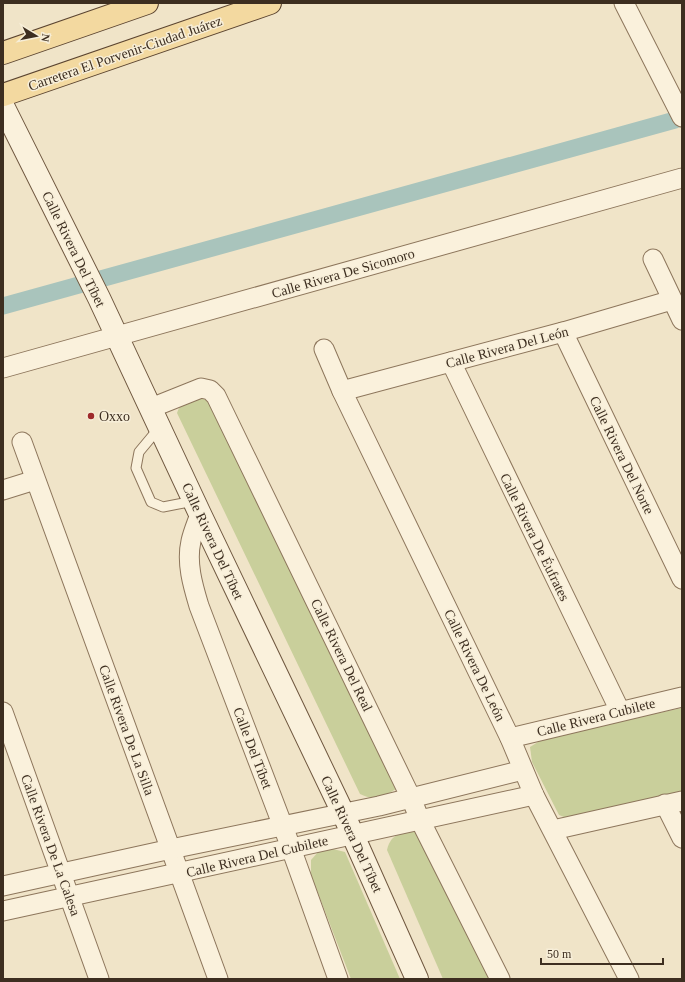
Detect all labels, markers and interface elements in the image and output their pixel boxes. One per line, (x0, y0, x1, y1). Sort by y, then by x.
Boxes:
street label: Carretera El Porvenir-Ciudad Juárez (26, 13, 224, 94)
north arrow (16, 16, 56, 56)
text: N (39, 33, 52, 43)
street label: Calle Rivera Del Tíbet (39, 189, 108, 310)
street label: Calle Rivera De Sicomoro (270, 246, 416, 301)
street label: Calle Rivera Del León (444, 324, 570, 371)
street label: Calle Rivera Del Norte (586, 394, 657, 517)
place label: Oxxo (99, 409, 130, 424)
marker: Oxxo (86, 411, 96, 421)
street label: Calle Rivera De Éufrates (497, 470, 573, 604)
street label: Calle Rivera Del Tíbet (179, 481, 246, 602)
street label: Calle Rivera Del Real (308, 597, 375, 714)
street label: Calle Rivera De León (441, 607, 508, 724)
street label: Calle Rivera De La Silla (96, 663, 157, 798)
street label: Calle Rivera Cubilete (535, 696, 657, 739)
street label: Calle Del Tíbet (230, 705, 275, 791)
street label: Calle Rivera De La Calesa (18, 772, 83, 919)
street label: Calle Rivera Del Tíbet (318, 774, 385, 895)
street label: Calle Rivera Del Cubilete (185, 833, 329, 880)
scale bar (541, 940, 663, 966)
text: 50 m (547, 947, 572, 961)

